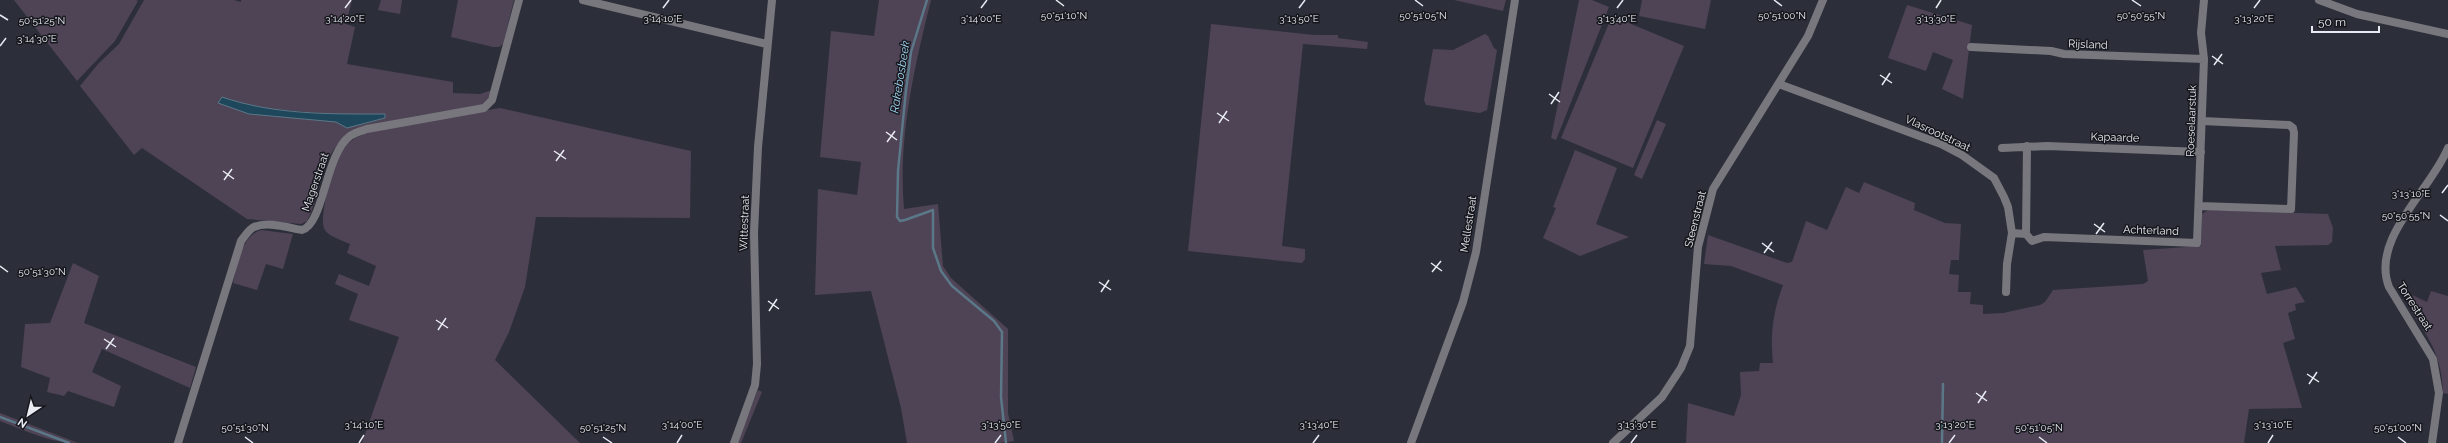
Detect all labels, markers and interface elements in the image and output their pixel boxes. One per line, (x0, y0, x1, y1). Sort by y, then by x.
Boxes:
scale bar (2312, 8, 2379, 34)
text: 50°51'10"N (1041, 10, 1087, 21)
text: 50°51'05"N (1399, 10, 1447, 21)
text: 50°51'00"N (1758, 10, 1806, 21)
text: 50°50'55"N (2117, 10, 2165, 21)
text: 3°14'20"E (325, 13, 365, 24)
text: 3°14'10"E (644, 13, 682, 24)
text: 3°14'00"E (961, 13, 1001, 24)
text: 3°13'50"E (1279, 13, 1319, 24)
text: 3°13'40"E (1597, 13, 1637, 24)
text: 3°13'30"E (1916, 13, 1956, 24)
text: 3°13'20"E (2234, 13, 2274, 24)
text: 50°51'25"N (19, 15, 65, 26)
text: 50 m (2318, 15, 2346, 29)
text: 3°14'30"E (17, 33, 57, 44)
street label: Rijsland (2068, 37, 2108, 52)
water label: Rakebosbeek (887, 39, 913, 114)
street label: Roeselaarstuk (2184, 85, 2199, 157)
street label: Vlasrootstraat (1903, 113, 1973, 154)
street label: Kapaarde (2090, 130, 2140, 145)
street label: Magerstraat (299, 151, 332, 213)
text: 3°13'10"E (2392, 188, 2430, 199)
street label: Steenstraat (1682, 189, 1709, 249)
street label: Wittestraat (737, 194, 752, 251)
street label: Mellestraat (1458, 195, 1479, 253)
text: 50°50'55"N (2382, 210, 2430, 221)
street label: Achterland (2123, 223, 2179, 238)
text: 50°51'30"N (18, 266, 66, 277)
street label: Torrestraat (2394, 280, 2435, 333)
north arrow (8, 395, 48, 435)
text: N (15, 415, 30, 431)
text: 3°14'10"E (345, 419, 383, 430)
text: 3°14'00"E (662, 419, 702, 430)
text: 3°13'50"E (981, 419, 1021, 430)
text: 3°13'40"E (1299, 419, 1339, 430)
text: 3°13'30"E (1617, 419, 1657, 430)
text: 3°13'20"E (1935, 419, 1975, 430)
text: 3°13'10"E (2254, 419, 2292, 430)
text: 50°51'30"N (221, 422, 269, 433)
text: 50°51'25"N (580, 422, 626, 433)
text: 50°51'05"N (2015, 422, 2063, 433)
text: 50°51'00"N (2374, 422, 2422, 433)

